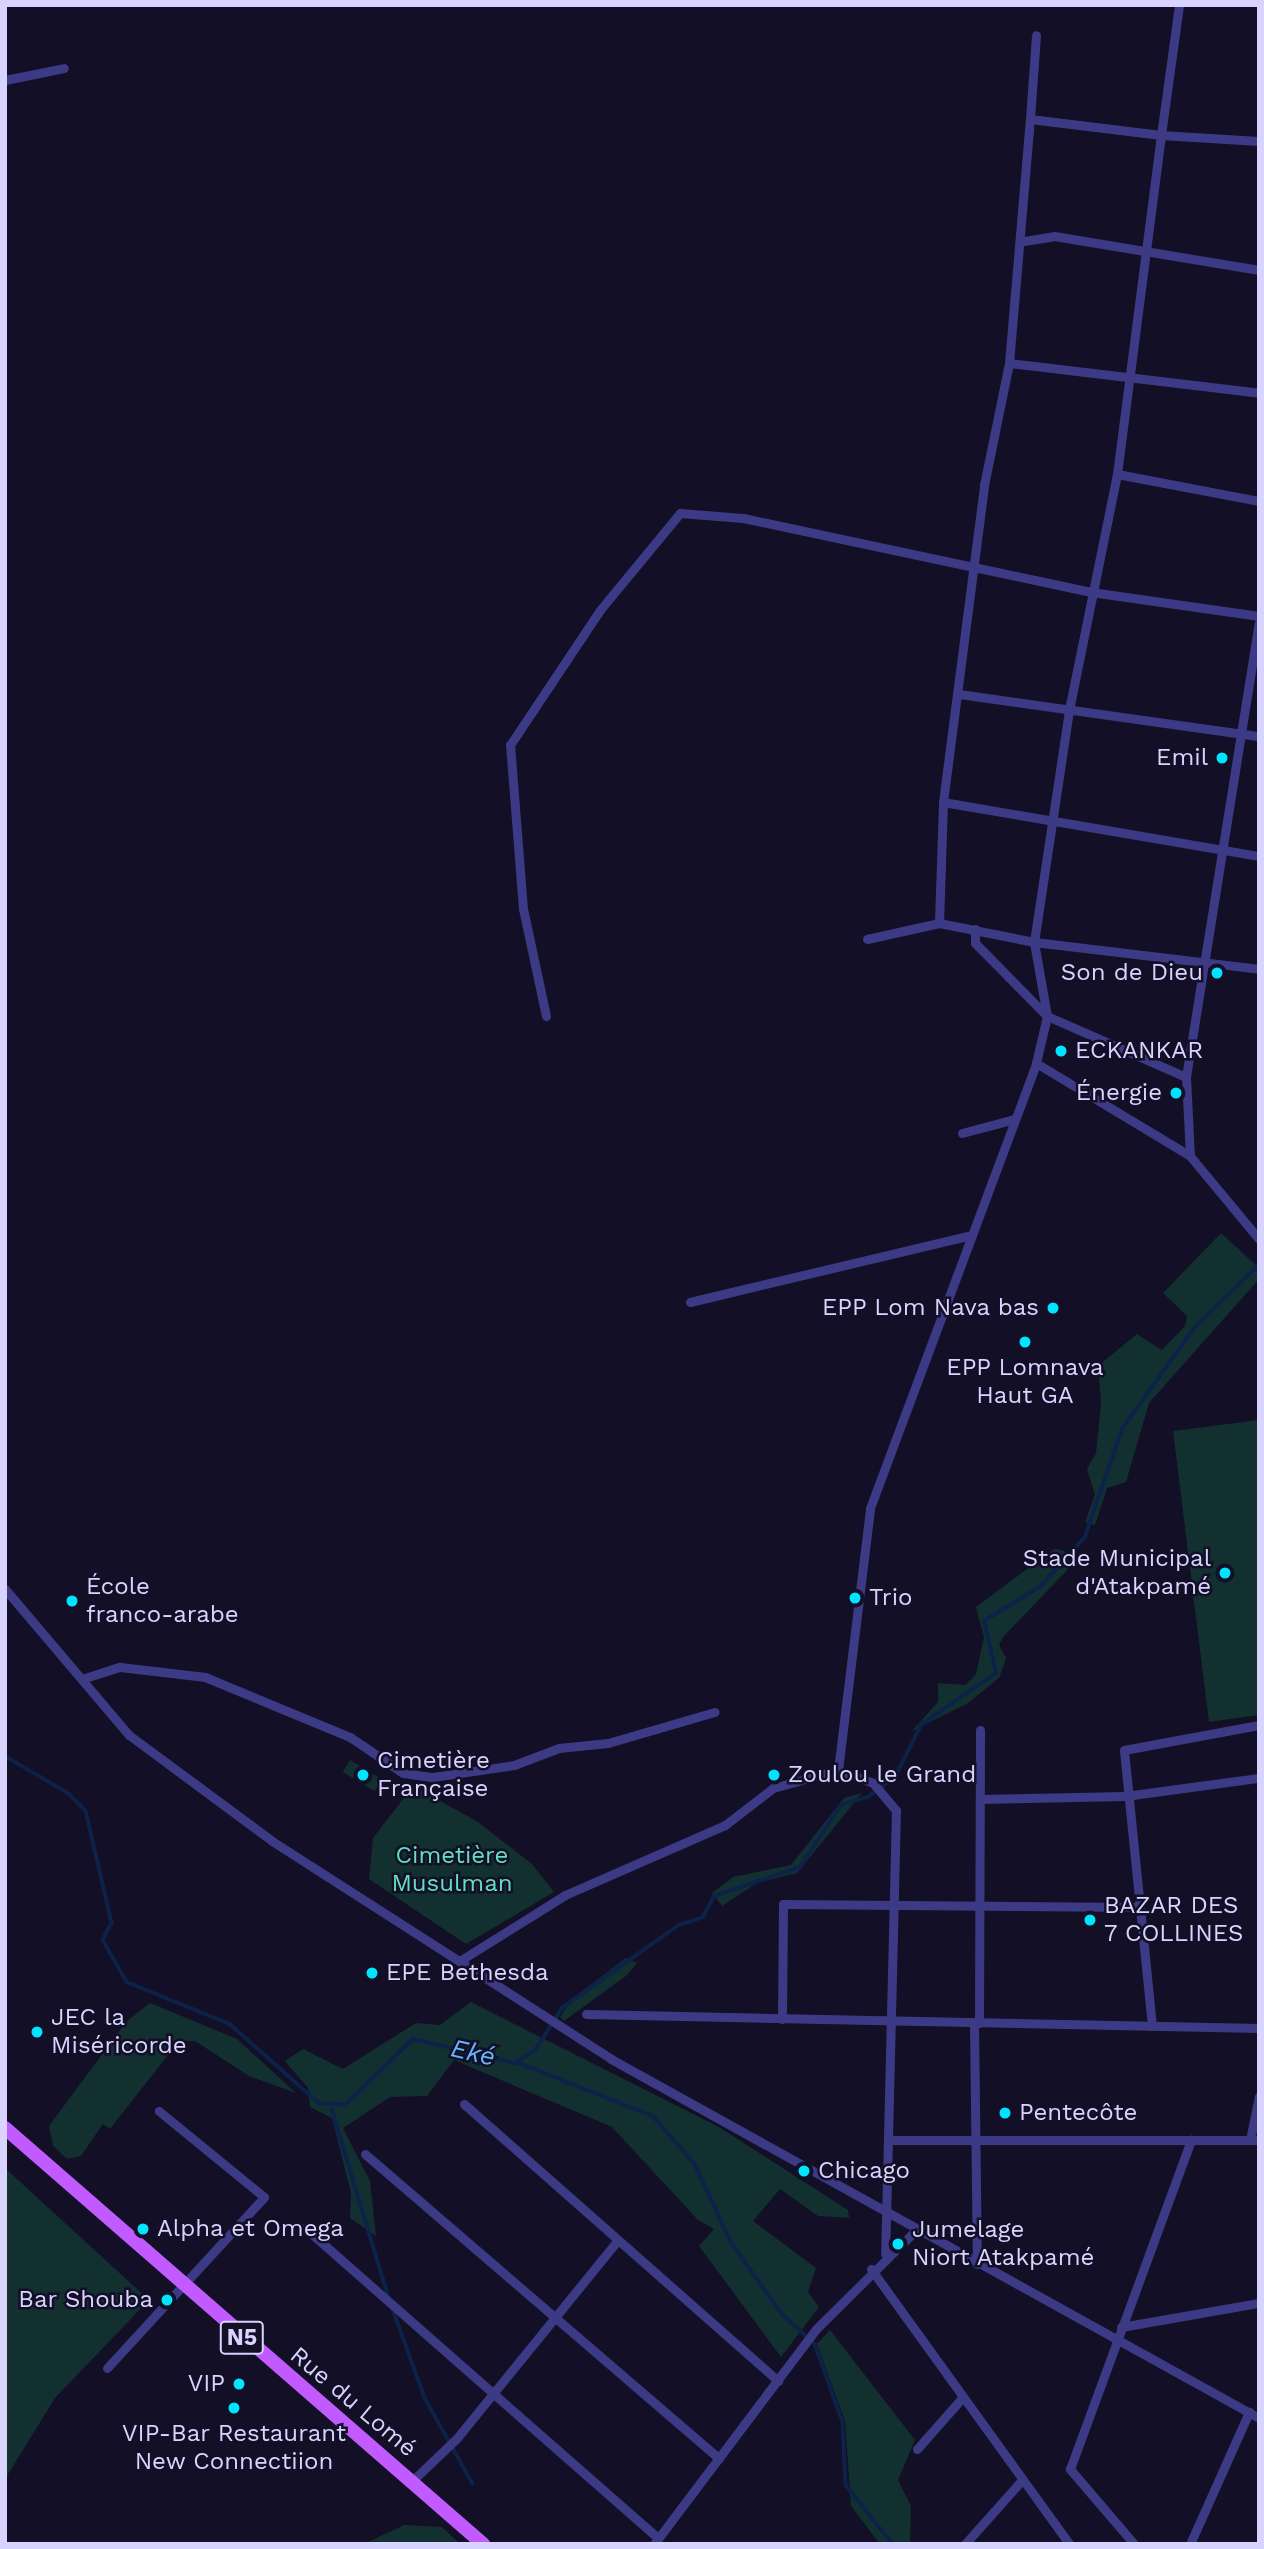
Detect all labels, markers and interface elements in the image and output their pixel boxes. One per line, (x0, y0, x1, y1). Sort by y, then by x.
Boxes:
place label: Emil (1156, 744, 1208, 772)
marker: Emil (1214, 750, 1230, 766)
place label: Son de Dieu (1061, 959, 1203, 987)
marker: Son de Dieu (1209, 965, 1225, 981)
place label: ECKANKAR (1075, 1037, 1203, 1065)
marker: ECKANKAR (1053, 1043, 1069, 1059)
place label: Énergie (1076, 1079, 1162, 1107)
marker: Énergie (1168, 1085, 1184, 1101)
place label: EPP Lom Nava bas (821, 1294, 1039, 1322)
marker: EPP Lom Nava bas (1045, 1300, 1061, 1316)
marker: EPP Lomnava Haut GA (1017, 1334, 1033, 1350)
place label: EPP Lomnava Haut GA (946, 1354, 1104, 1410)
place label: Stade Municipal d'Atakpamé (1023, 1545, 1211, 1601)
marker: Stade Municipal d'Atakpamé (1217, 1565, 1233, 1581)
place label: École franco-arabe (86, 1573, 239, 1629)
place label: Trio (869, 1584, 912, 1612)
marker: Trio (847, 1590, 863, 1606)
marker: École franco-arabe (64, 1593, 80, 1609)
place label: Cimetière Française (377, 1747, 490, 1803)
place label: Zoulou le Grand (788, 1761, 976, 1789)
marker: Cimetière Française (355, 1767, 371, 1783)
marker: Zoulou le Grand (766, 1767, 782, 1783)
park label: Cimetière Musulman (391, 1842, 513, 1898)
place label: BAZAR DES 7 COLLINES (1104, 1892, 1244, 1948)
marker: BAZAR DES 7 COLLINES (1082, 1912, 1098, 1928)
place label: EPE Bethesda (386, 1959, 549, 1987)
marker: EPE Bethesda (364, 1965, 380, 1981)
place label: JEC la Miséricorde (51, 2004, 187, 2060)
marker: JEC la Miséricorde (29, 2024, 45, 2040)
water label: Eké (448, 2033, 498, 2073)
place label: Pentecôte (1019, 2099, 1137, 2127)
marker: Pentecôte (997, 2105, 1013, 2121)
place label: Chicago (818, 2157, 910, 2185)
marker: Chicago (796, 2163, 812, 2179)
place label: Alpha et Omega (157, 2215, 344, 2243)
place label: Jumelage Niort Atakpamé (912, 2216, 1095, 2272)
marker: Alpha et Omega (135, 2221, 151, 2237)
marker: Jumelage Niort Atakpamé (890, 2236, 906, 2252)
place label: Bar Shouba (18, 2286, 153, 2314)
marker: Bar Shouba (159, 2292, 175, 2308)
road number: N5 (219, 2318, 265, 2358)
street label: Rue du Lomé (284, 2341, 422, 2463)
place label: VIP (188, 2370, 225, 2398)
marker: VIP (231, 2376, 247, 2392)
marker: VIP-Bar Restaurant New Connectiion (226, 2400, 242, 2416)
place label: VIP-Bar Restaurant New Connectiion (122, 2420, 346, 2476)

